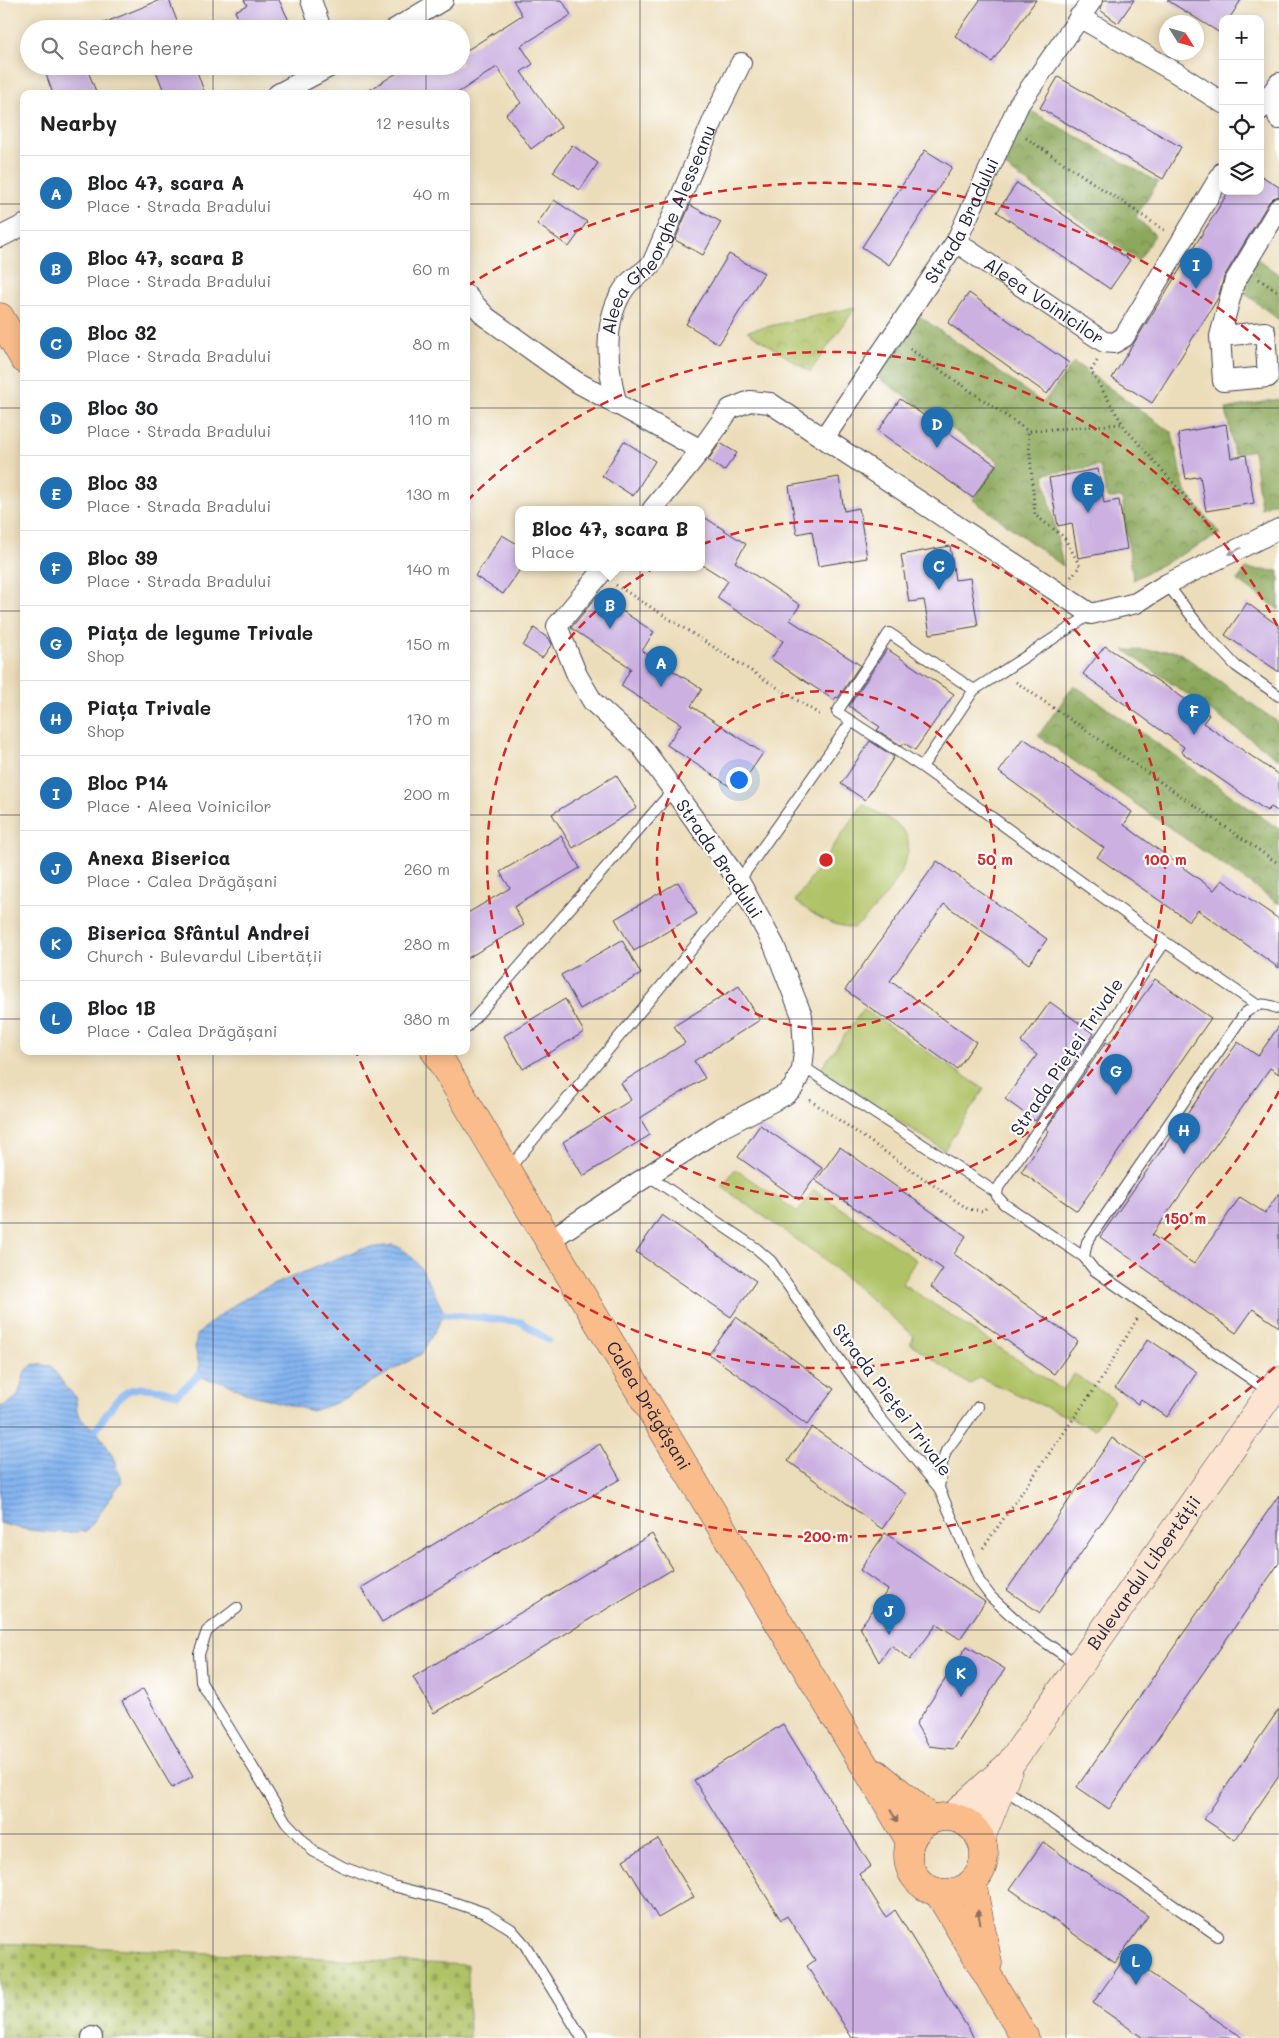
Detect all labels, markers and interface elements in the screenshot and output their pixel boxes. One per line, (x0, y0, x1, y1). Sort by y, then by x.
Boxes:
north arrow (1159, 15, 1204, 60)
map controls (1219, 15, 1264, 195)
button: + (1219, 15, 1264, 60)
search box (20, 20, 470, 75)
icon: search (38, 34, 66, 62)
text: Search here (78, 35, 194, 60)
button: − (1219, 60, 1264, 105)
button: locate (1219, 105, 1264, 150)
text: Nearby (40, 109, 117, 136)
text: 12 results (376, 112, 450, 133)
street label: Aleea Gheorghe Alesseanu (596, 121, 721, 336)
button: layers (1219, 150, 1264, 195)
street label: Strada Bradului (918, 153, 1004, 288)
text: Bloc 47, scara A (87, 170, 244, 195)
text: A (50, 183, 62, 204)
text: 40 m (413, 183, 450, 204)
text: Place · Strada Bradului (87, 195, 271, 216)
text: Bloc 47, scara B (87, 245, 244, 270)
pin: I (1180, 248, 1212, 289)
street label: Aleea Voinicilor (980, 251, 1109, 350)
text: B (51, 258, 61, 279)
text: 60 m (413, 258, 450, 279)
text: Place · Strada Bradului (87, 270, 271, 291)
text: Bloc 32 (87, 320, 157, 345)
text: C (50, 333, 62, 354)
text: 80 m (413, 333, 450, 354)
text: Place · Strada Bradului (87, 345, 271, 366)
text: Bloc 30 (87, 395, 158, 420)
pin: D (921, 407, 953, 448)
text: D (50, 408, 62, 429)
text: 110 m (408, 408, 450, 429)
text: Place · Strada Bradului (87, 420, 271, 441)
text: Bloc 33 (87, 470, 157, 495)
pin: E (1072, 472, 1104, 513)
text: E (51, 483, 61, 504)
text: 130 m (406, 483, 450, 504)
text: Place · Strada Bradului (87, 495, 271, 516)
popup (515, 506, 705, 571)
text: Bloc 47, scara B (532, 516, 688, 541)
text: Place (532, 541, 575, 562)
text: Bloc 39 (87, 545, 158, 570)
one-way arrow (1228, 547, 1243, 555)
pin: C (923, 549, 955, 590)
text: F (51, 558, 61, 579)
text: 140 m (406, 558, 450, 579)
text: Place · Strada Bradului (87, 570, 271, 591)
pin: B (594, 588, 626, 629)
text: Piața de legume Trivale (87, 620, 313, 645)
text: G (50, 633, 62, 654)
text: 150 m (406, 633, 450, 654)
text: Shop (87, 645, 124, 666)
pin: A (645, 646, 677, 687)
pin: F (1178, 694, 1210, 735)
text: Piața Trivale (87, 695, 211, 720)
text: H (50, 708, 62, 729)
text: 170 m (406, 708, 450, 729)
text: Shop (87, 720, 124, 741)
your location (726, 767, 752, 793)
text: Bloc P14 (87, 770, 168, 795)
text: I (52, 783, 60, 804)
text: 200 m (403, 783, 450, 804)
street label: Strada Bradului (671, 794, 769, 923)
text: Place · Aleea Voinicilor (87, 795, 272, 816)
text: Anexa Biserica (87, 845, 230, 870)
text: 50 m (977, 849, 1013, 869)
text: 100 m (1143, 849, 1187, 869)
centre of rings (817, 851, 835, 869)
text: J (51, 858, 61, 879)
text: 260 m (404, 858, 450, 879)
text: Place · Calea Drăgășani (87, 870, 277, 891)
text: Biserica Sfântul Andrei (87, 920, 310, 945)
text: K (51, 933, 61, 954)
text: 280 m (404, 933, 450, 954)
text: Church · Bulevardul Libertății (87, 945, 322, 966)
street label: Strada Pieței Trivale (1004, 973, 1128, 1140)
text: Bloc 1B (87, 995, 156, 1020)
text: L (51, 1008, 61, 1029)
text: 380 m (403, 1008, 450, 1029)
text: Place · Calea Drăgășani (87, 1020, 277, 1041)
pin: G (1100, 1054, 1132, 1095)
pin: H (1168, 1113, 1200, 1154)
text: 150 m (1164, 1208, 1206, 1228)
street label: Strada Pieței Trivale (827, 1318, 958, 1481)
street label: Calea Drăgășani (601, 1336, 697, 1474)
street label: Bulevardul Libertății (1081, 1491, 1206, 1654)
text: 200 m (804, 1526, 849, 1546)
pin: J (873, 1594, 905, 1635)
pin: K (945, 1656, 977, 1697)
one-way arrow (890, 1809, 899, 1823)
one-way arrow (974, 1908, 982, 1924)
pin: L (1120, 1944, 1152, 1985)

